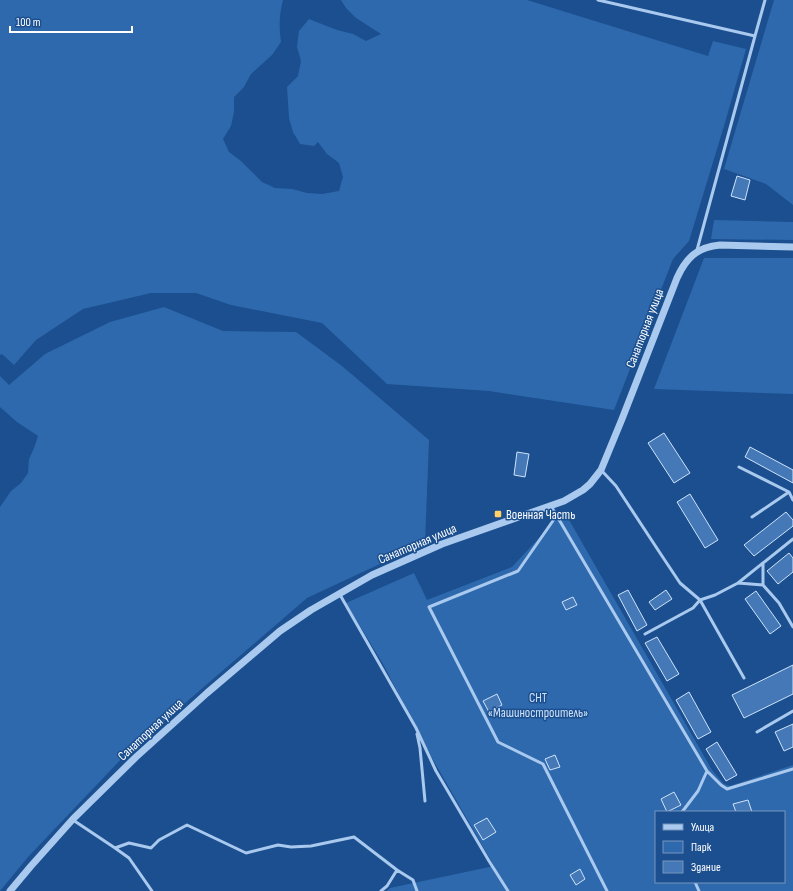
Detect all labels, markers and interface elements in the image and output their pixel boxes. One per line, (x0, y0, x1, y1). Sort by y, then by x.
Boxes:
scale bar (10, 8, 132, 34)
text: 100 m (16, 15, 41, 30)
street label: Санаторная улица (622, 286, 667, 370)
place label: Военная Часть (506, 507, 575, 523)
marker: Военная Часть (493, 509, 503, 519)
street label: Санаторная улица (376, 520, 459, 568)
park label: СНТ «Машиностроитель» (488, 690, 588, 721)
street label: Санаторная улица (115, 695, 187, 764)
legend (655, 811, 785, 883)
text: Улица (691, 820, 715, 835)
text: Парк (691, 840, 712, 855)
text: Здание (691, 860, 721, 875)

